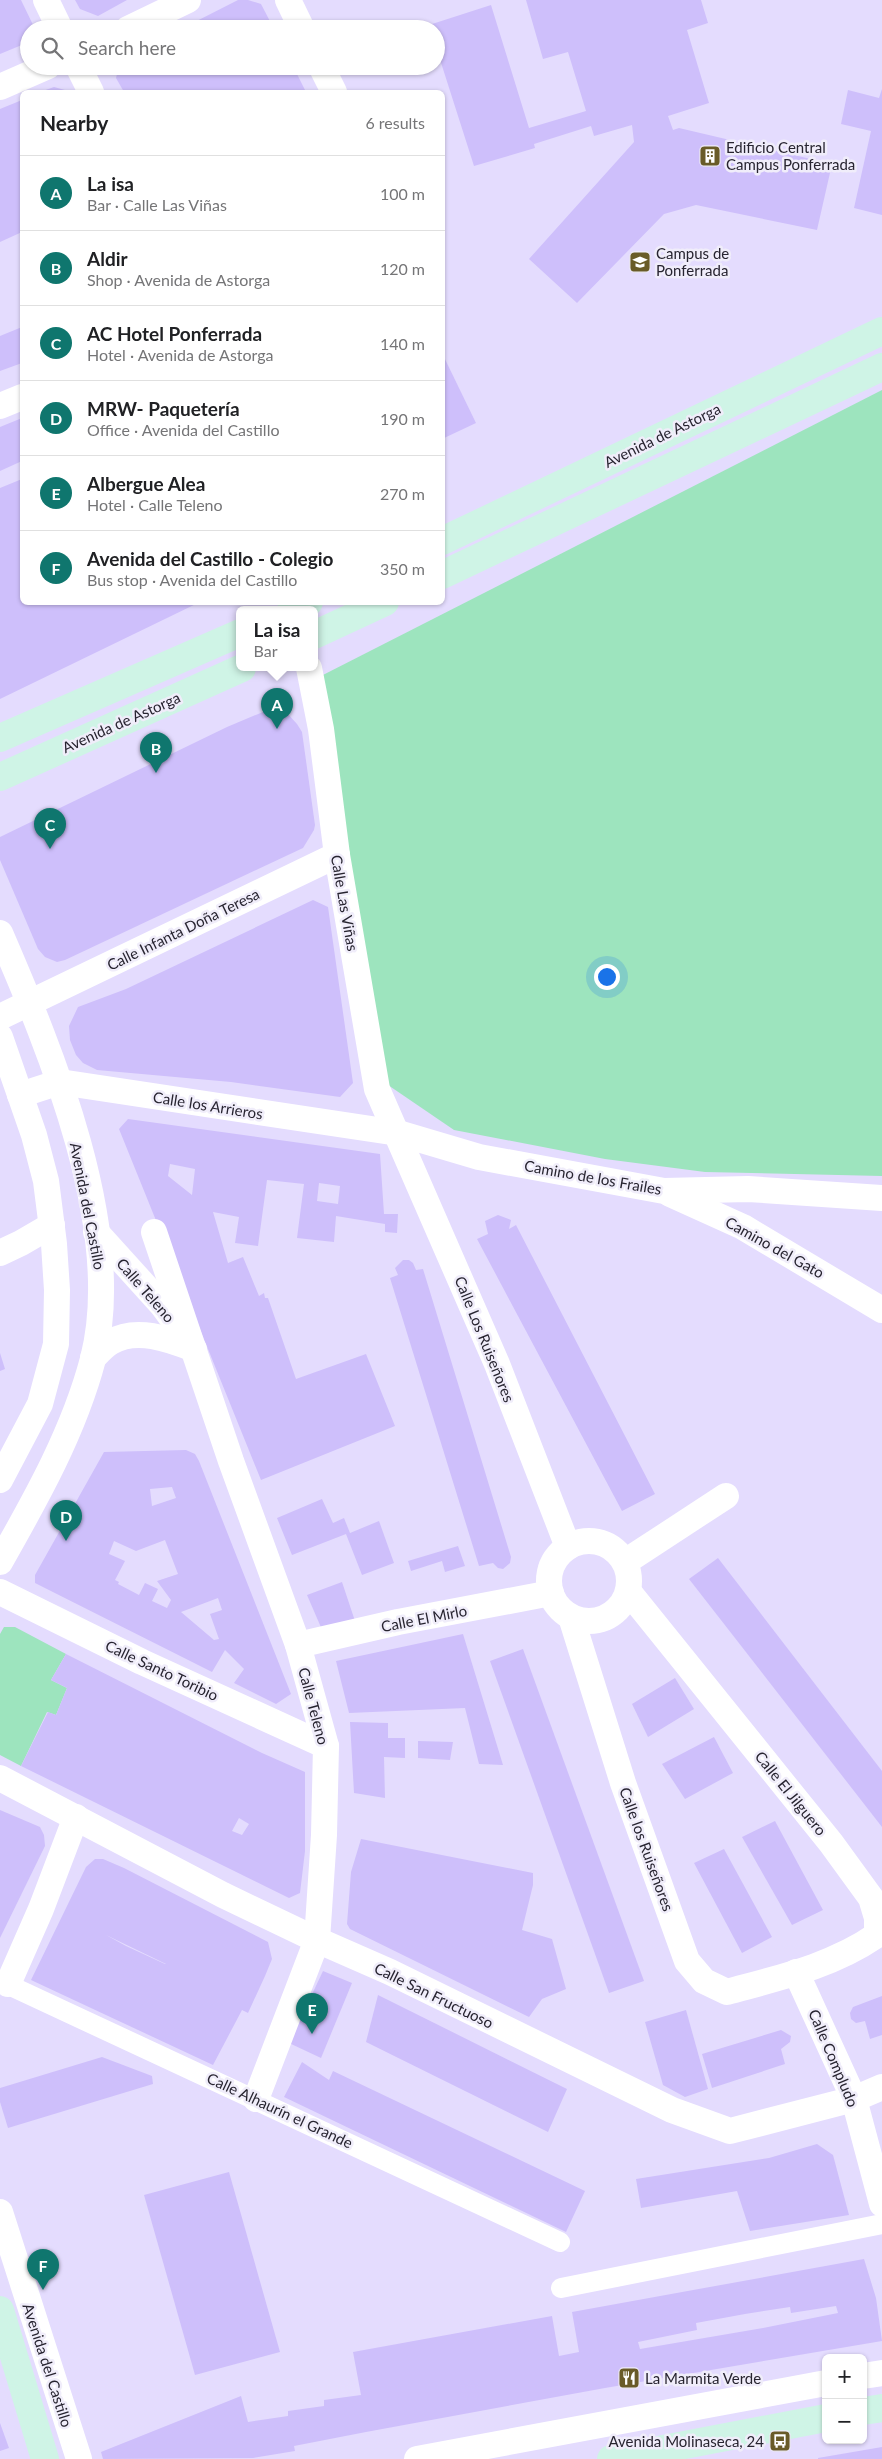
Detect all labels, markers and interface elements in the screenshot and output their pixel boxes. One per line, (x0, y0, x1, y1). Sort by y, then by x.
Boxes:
search box (20, 20, 445, 75)
icon: search (38, 34, 66, 62)
text: Search here (78, 36, 176, 59)
text: Nearby (40, 110, 108, 135)
text: 6 results (365, 113, 425, 132)
place label: Edificio Central Campus Ponferrada (726, 138, 855, 173)
building icon: Edificio Central Campus Ponferrada (698, 144, 722, 168)
text: La isa (87, 172, 134, 195)
text: A (50, 184, 62, 203)
text: 100 m (380, 184, 425, 203)
text: Bar · Calle Las Viñas (87, 195, 227, 214)
place label: Campus de Ponferrada (656, 244, 729, 279)
text: Aldir (87, 247, 128, 270)
school or university icon: Campus de Ponferrada (628, 250, 652, 274)
text: B (51, 259, 61, 278)
text: 120 m (380, 259, 425, 278)
text: Shop · Avenida de Astorga (87, 270, 270, 289)
text: AC Hotel Ponferrada (87, 322, 262, 345)
text: C (51, 334, 61, 353)
text: 140 m (380, 334, 425, 353)
text: Hotel · Avenida de Astorga (87, 345, 274, 364)
text: MRW- Paquetería (87, 397, 240, 420)
street label: Avenida de Astorga (601, 399, 723, 471)
text: D (50, 409, 62, 428)
text: 190 m (380, 409, 425, 428)
text: Office · Avenida del Castillo (87, 420, 279, 439)
text: Albergue Alea (87, 472, 205, 495)
text: E (51, 484, 61, 503)
text: 270 m (380, 484, 425, 503)
text: Hotel · Calle Teleno (87, 495, 223, 514)
text: Avenida del Castillo - Colegio (87, 547, 334, 570)
text: F (51, 559, 61, 578)
text: 350 m (380, 559, 425, 578)
text: Bus stop · Avenida del Castillo (87, 570, 297, 589)
popup (236, 606, 318, 671)
text: La isa (254, 618, 300, 641)
text: Bar (254, 641, 278, 660)
street label: Avenida de Astorga (59, 688, 183, 756)
pin: A (261, 688, 293, 729)
pin: B (140, 732, 172, 773)
pin: C (34, 808, 66, 849)
street label: Calle Las Viñas (328, 854, 362, 952)
street label: Calle Infanta Doña Teresa (104, 884, 262, 974)
your location (594, 964, 620, 990)
street label: Calle los Arrieros (152, 1087, 264, 1123)
street label: Avenida del Castillo (67, 1141, 109, 1271)
street label: Camino de los Frailes (523, 1156, 663, 1198)
street label: Camino del Gato (723, 1212, 827, 1282)
street label: Calle Teleno (113, 1254, 179, 1326)
street label: Calle Los Ruiseñores (452, 1273, 518, 1405)
pin: D (50, 1500, 82, 1541)
street label: Calle El Mirlo (379, 1601, 469, 1635)
street label: Calle Santo Toribio (103, 1636, 221, 1704)
street label: Calle Teleno (295, 1665, 333, 1747)
street label: Calle El Jilguero (752, 1747, 830, 1839)
street label: Calle los Ruiseñores (616, 1785, 678, 1913)
street label: Calle San Fructuoso (372, 1958, 496, 2032)
pin: E (296, 1993, 328, 2034)
street label: Calle Compludo (805, 2007, 863, 2109)
street label: Calle Alhaurín el Grande (204, 2068, 356, 2152)
pin: F (27, 2249, 59, 2290)
street label: Avenida del Castillo (19, 2301, 77, 2429)
map controls (822, 2354, 867, 2444)
button: + (822, 2354, 867, 2399)
restaurant icon: La Marmita Verde (617, 2366, 641, 2390)
place label: La Marmita Verde (645, 2369, 761, 2387)
button: − (822, 2399, 867, 2444)
bus stop icon: Avenida Molinaseca, 24 (768, 2429, 792, 2453)
place label: Avenida Molinaseca, 24 (608, 2432, 764, 2450)

